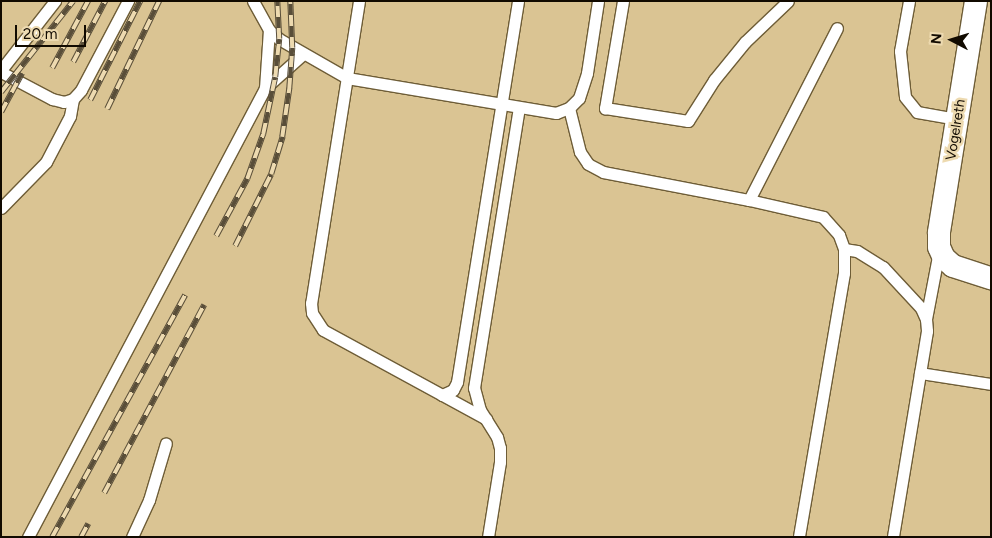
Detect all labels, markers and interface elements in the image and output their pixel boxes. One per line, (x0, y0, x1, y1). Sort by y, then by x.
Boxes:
scale bar (18, 15, 89, 47)
north arrow (927, 15, 977, 65)
text: 20 m (23, 25, 57, 43)
text: N (928, 33, 945, 45)
street label: Vogelreth (943, 98, 969, 162)

